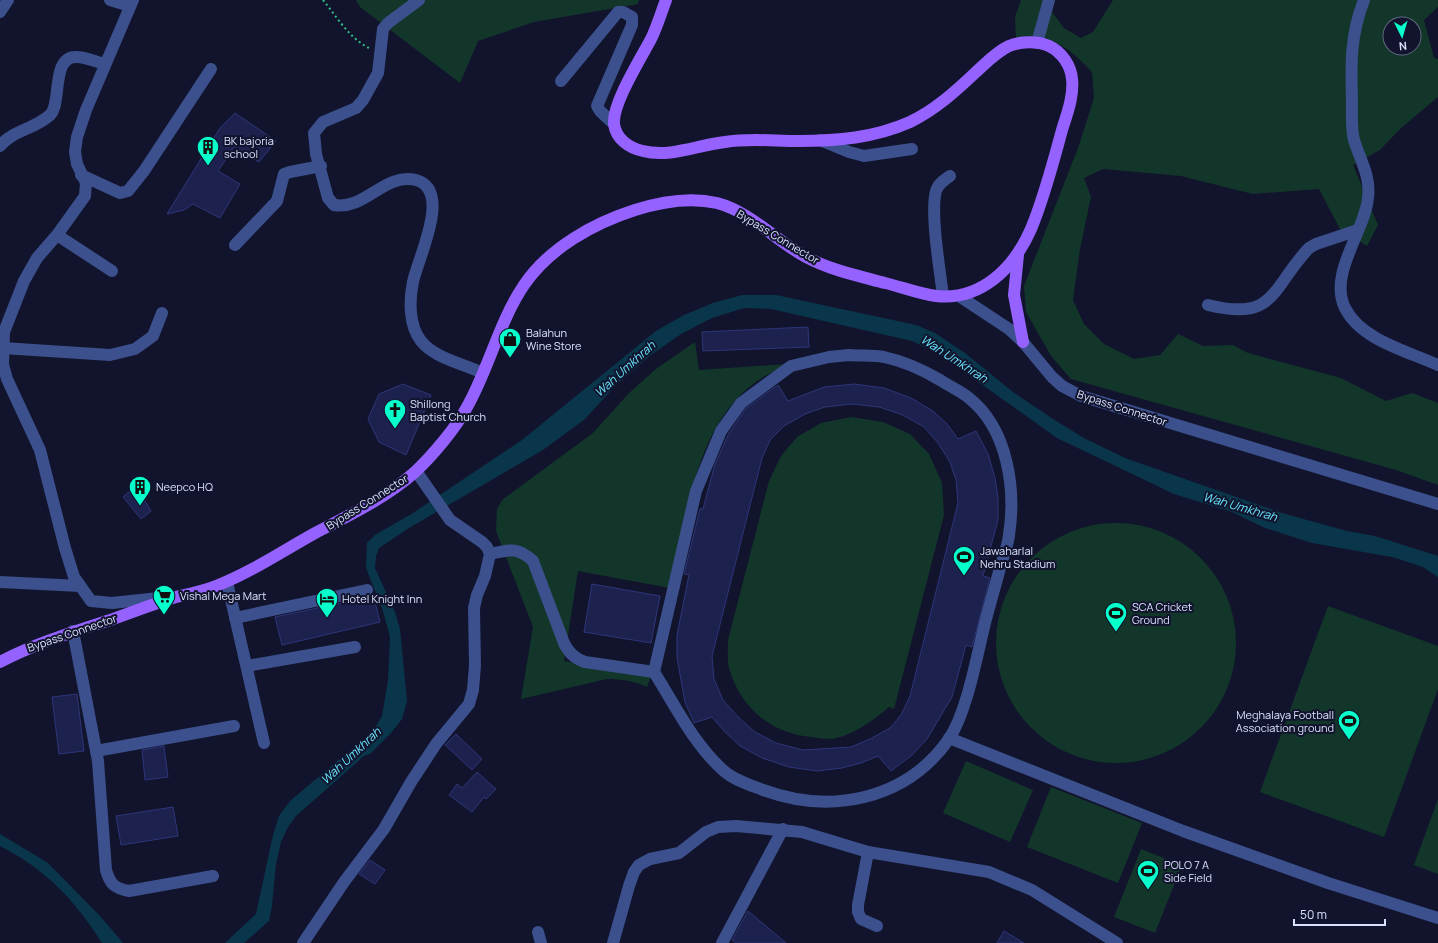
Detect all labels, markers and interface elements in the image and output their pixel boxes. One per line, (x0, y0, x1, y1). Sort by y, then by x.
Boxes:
north arrow (1382, 16, 1422, 56)
text: N (1398, 39, 1408, 54)
place label: BK bajoria school (224, 133, 274, 161)
building icon: BK bajoria school (195, 134, 221, 167)
street label: Bypass Connector (734, 206, 822, 267)
place label: Balahun Wine Store (526, 325, 582, 353)
shop icon: Balahun Wine Store (497, 326, 523, 359)
water label: Wah Umkhrah (918, 331, 992, 387)
water label: Wah Umkhrah (591, 336, 659, 401)
street label: Bypass Connector (1075, 386, 1169, 429)
place label: Shillong Baptist Church (410, 396, 486, 424)
church icon: Shillong Baptist Church (382, 397, 408, 430)
street label: Bypass Connector (323, 470, 410, 533)
building icon: Neepco HQ (127, 474, 153, 507)
place label: Neepco HQ (156, 479, 213, 494)
water label: Wah Umkhrah (1201, 488, 1280, 525)
place label: Jawaharlal Nehru Stadium (980, 543, 1055, 571)
sports icon: Jawaharlal Nehru Stadium (951, 544, 977, 577)
supermarket icon: Vishal Mega Mart (151, 583, 177, 616)
hotel icon: Hotel Knight Inn (314, 586, 340, 619)
place label: Vishal Mega Mart (180, 588, 266, 603)
place label: Hotel Knight Inn (342, 591, 422, 606)
place label: SCA Cricket Ground (1132, 599, 1192, 627)
sports icon: SCA Cricket Ground (1103, 600, 1129, 633)
street label: Bypass Connector (25, 610, 119, 655)
place label: Meghalaya Football Association ground (1236, 707, 1334, 735)
sports icon: Meghalaya Football Association ground (1336, 708, 1362, 741)
water label: Wah Umkhrah (317, 723, 385, 788)
place label: POLO 7 A Side Field (1164, 857, 1212, 885)
sports icon: POLO 7 A Side Field (1135, 858, 1161, 891)
scale bar (1294, 901, 1385, 927)
text: 50 m (1300, 906, 1327, 923)

